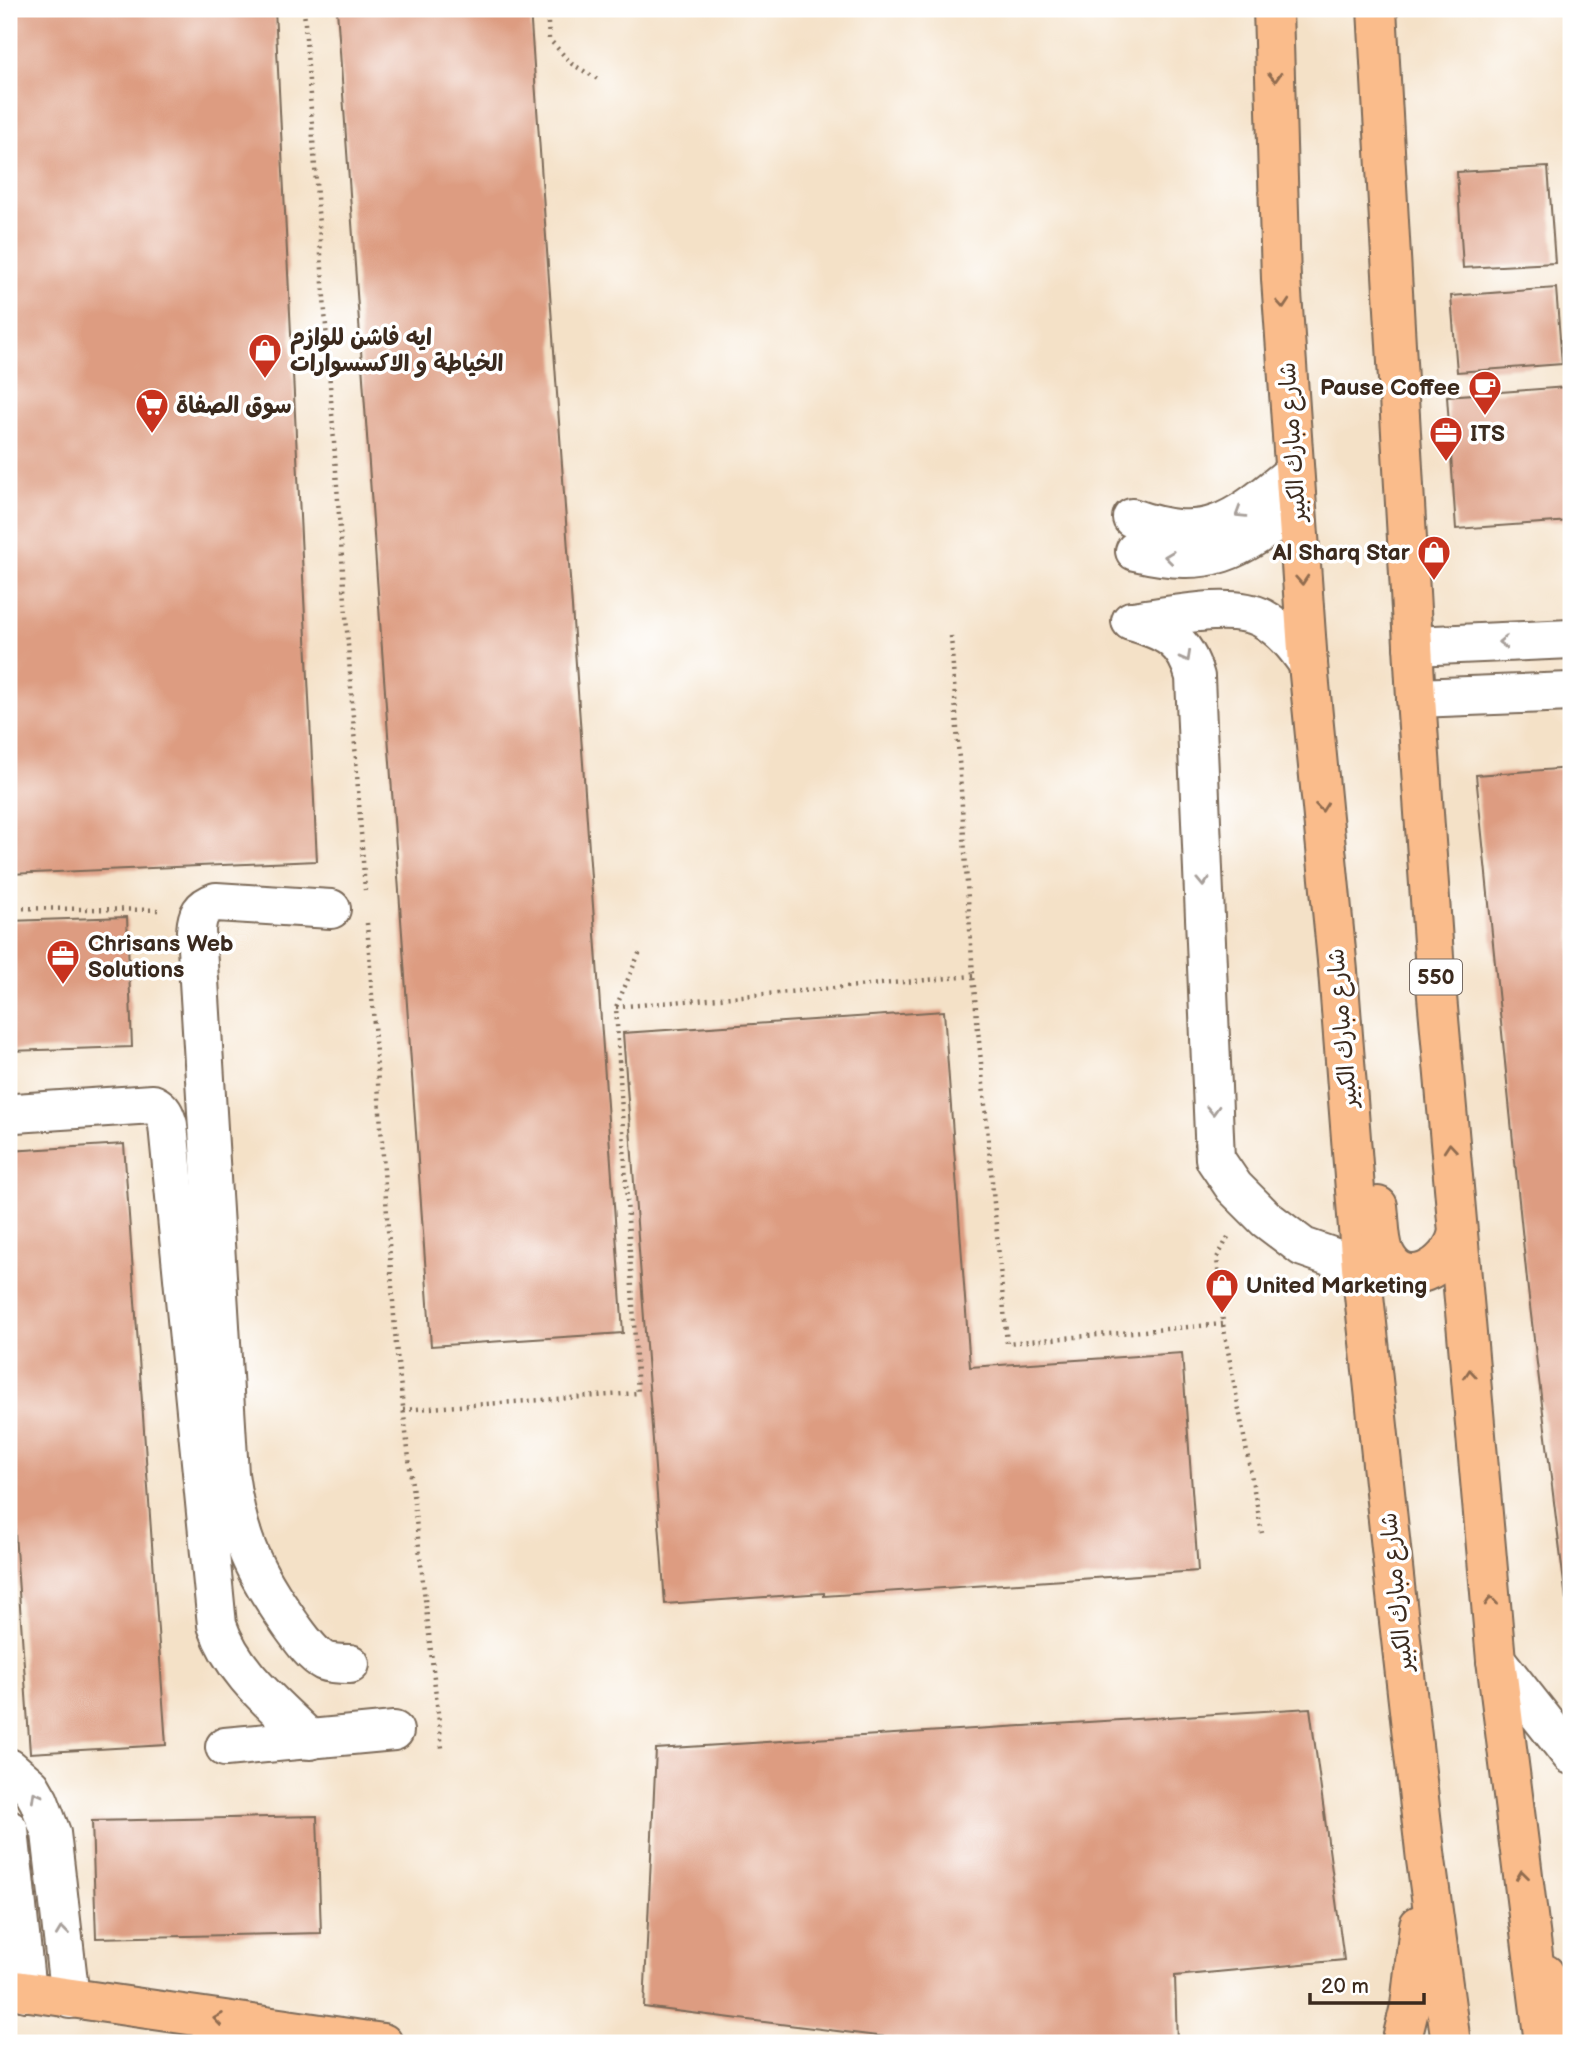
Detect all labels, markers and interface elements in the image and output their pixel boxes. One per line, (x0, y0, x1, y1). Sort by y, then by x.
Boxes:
one-way arrow (1268, 72, 1283, 83)
one-way arrow (1275, 299, 1290, 310)
place label: ايه فاشن للوازم الخياطة و الاكسسوارات (290, 324, 504, 378)
shop icon: ايه فاشن للوازم الخياطة و الاكسسوارات (246, 331, 284, 380)
street label: شارع مبارك الكبير (1273, 361, 1314, 525)
cafe icon: Pause Coffee (1466, 368, 1504, 417)
place label: Pause Coffee (1320, 374, 1460, 402)
supermarket icon: سوق الصفاة (133, 386, 171, 435)
place label: سوق الصفاة (176, 392, 292, 420)
office icon: ITS (1427, 414, 1465, 463)
place label: ITS (1470, 420, 1505, 448)
one-way arrow (1234, 504, 1247, 517)
shop icon: Al Sharq Star (1415, 533, 1453, 582)
place label: Al Sharq Star (1272, 539, 1411, 567)
one-way arrow (1163, 550, 1175, 565)
one-way arrow (1294, 575, 1309, 586)
one-way arrow (1497, 635, 1508, 650)
one-way arrow (1178, 650, 1191, 662)
one-way arrow (1314, 802, 1329, 813)
one-way arrow (1196, 877, 1211, 888)
place label: Chrisans Web Solutions (88, 930, 234, 984)
office icon: Chrisans Web Solutions (44, 937, 82, 986)
street label: شارع مبارك الكبير (1322, 947, 1365, 1111)
road number: 550 (1410, 960, 1462, 995)
one-way arrow (1205, 1104, 1220, 1115)
one-way arrow (1443, 1142, 1458, 1153)
shop icon: United Marketing (1203, 1266, 1241, 1315)
place label: United Marketing (1246, 1272, 1427, 1300)
one-way arrow (1463, 1368, 1478, 1379)
street label: شارع مبارك الكبير (1375, 1511, 1420, 1675)
one-way arrow (1484, 1595, 1499, 1606)
one-way arrow (31, 1791, 44, 1804)
one-way arrow (1515, 1870, 1530, 1881)
one-way arrow (55, 1925, 70, 1936)
scale bar (1310, 1961, 1424, 2005)
text: 20 m (1321, 1974, 1369, 1999)
one-way arrow (213, 2012, 224, 2027)

